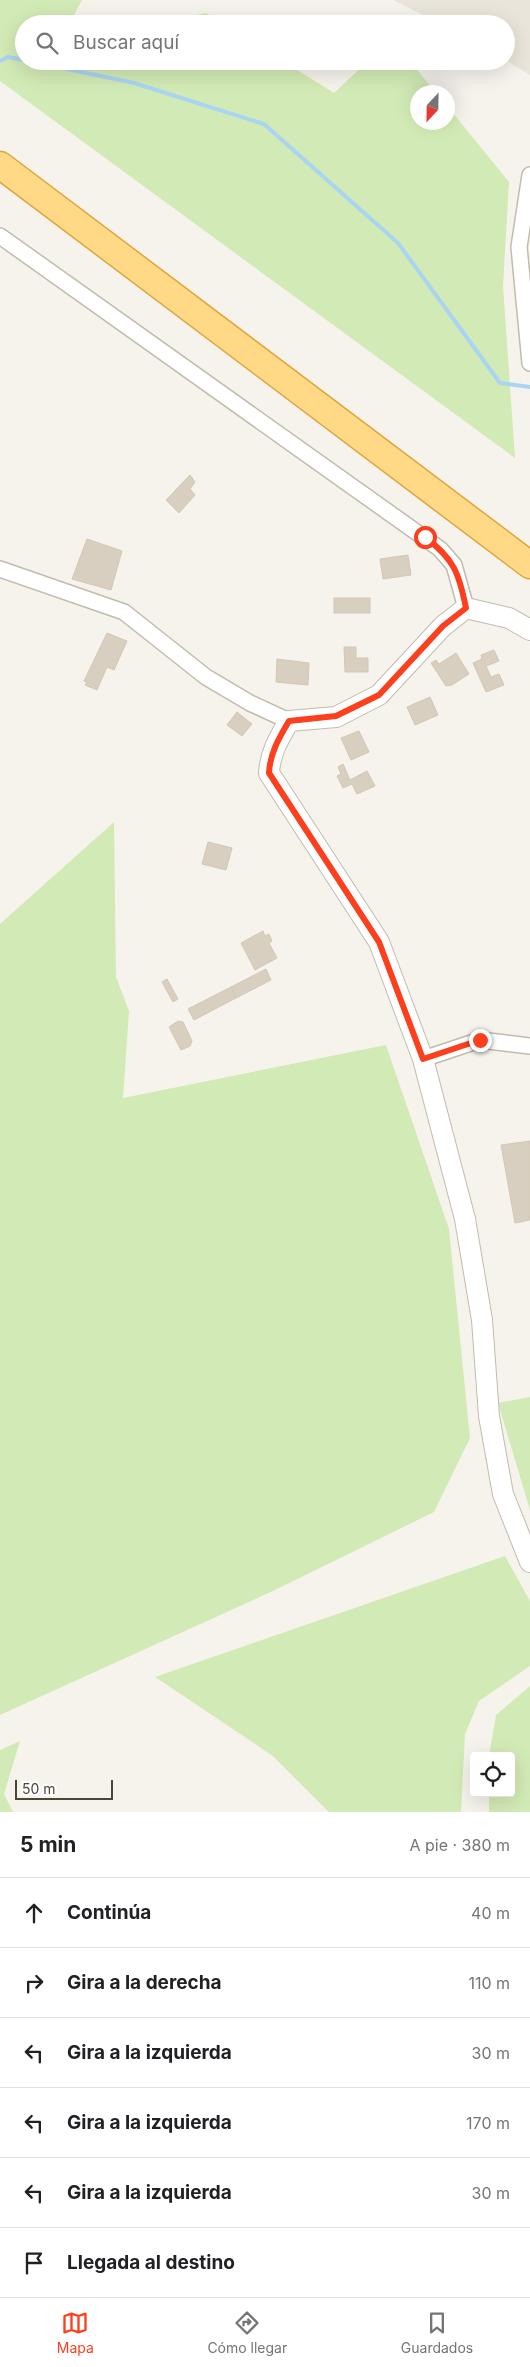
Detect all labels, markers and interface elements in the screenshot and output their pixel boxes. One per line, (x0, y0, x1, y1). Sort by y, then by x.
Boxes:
search box (15, 15, 515, 70)
icon: search (33, 29, 61, 57)
text: Buscar aquí (73, 31, 179, 54)
north arrow (410, 85, 455, 130)
route start (414, 526, 437, 549)
route end (469, 1029, 492, 1052)
map controls (470, 1752, 515, 1797)
button: locate (470, 1752, 515, 1797)
scale bar (15, 1777, 112, 1800)
text: 50 m (22, 1780, 56, 1797)
text: 5 min (20, 1832, 76, 1857)
text: A pie · 380 m (409, 1835, 510, 1855)
icon: ahead (20, 1899, 48, 1927)
text: Continúa (67, 1901, 151, 1924)
text: 40 m (471, 1903, 510, 1923)
icon: right (20, 1969, 48, 1997)
text: Gira a la derecha (67, 1971, 222, 1994)
text: 110 m (468, 1973, 510, 1993)
icon: left (20, 2039, 48, 2067)
text: Gira a la izquierda (67, 2041, 232, 2064)
text: 30 m (472, 2043, 510, 2063)
icon: left (20, 2109, 48, 2137)
text: Gira a la izquierda (67, 2111, 232, 2134)
text: 170 m (466, 2113, 510, 2133)
icon: left (20, 2179, 48, 2207)
text: Gira a la izquierda (67, 2181, 232, 2204)
text: 30 m (472, 2183, 510, 2203)
icon: arrive (20, 2249, 48, 2277)
text: Llegada al destino (67, 2251, 235, 2274)
tab: Mapa (57, 2309, 94, 2356)
tab: Cómo llegar (207, 2309, 287, 2356)
tab: Guardados (401, 2309, 473, 2356)

